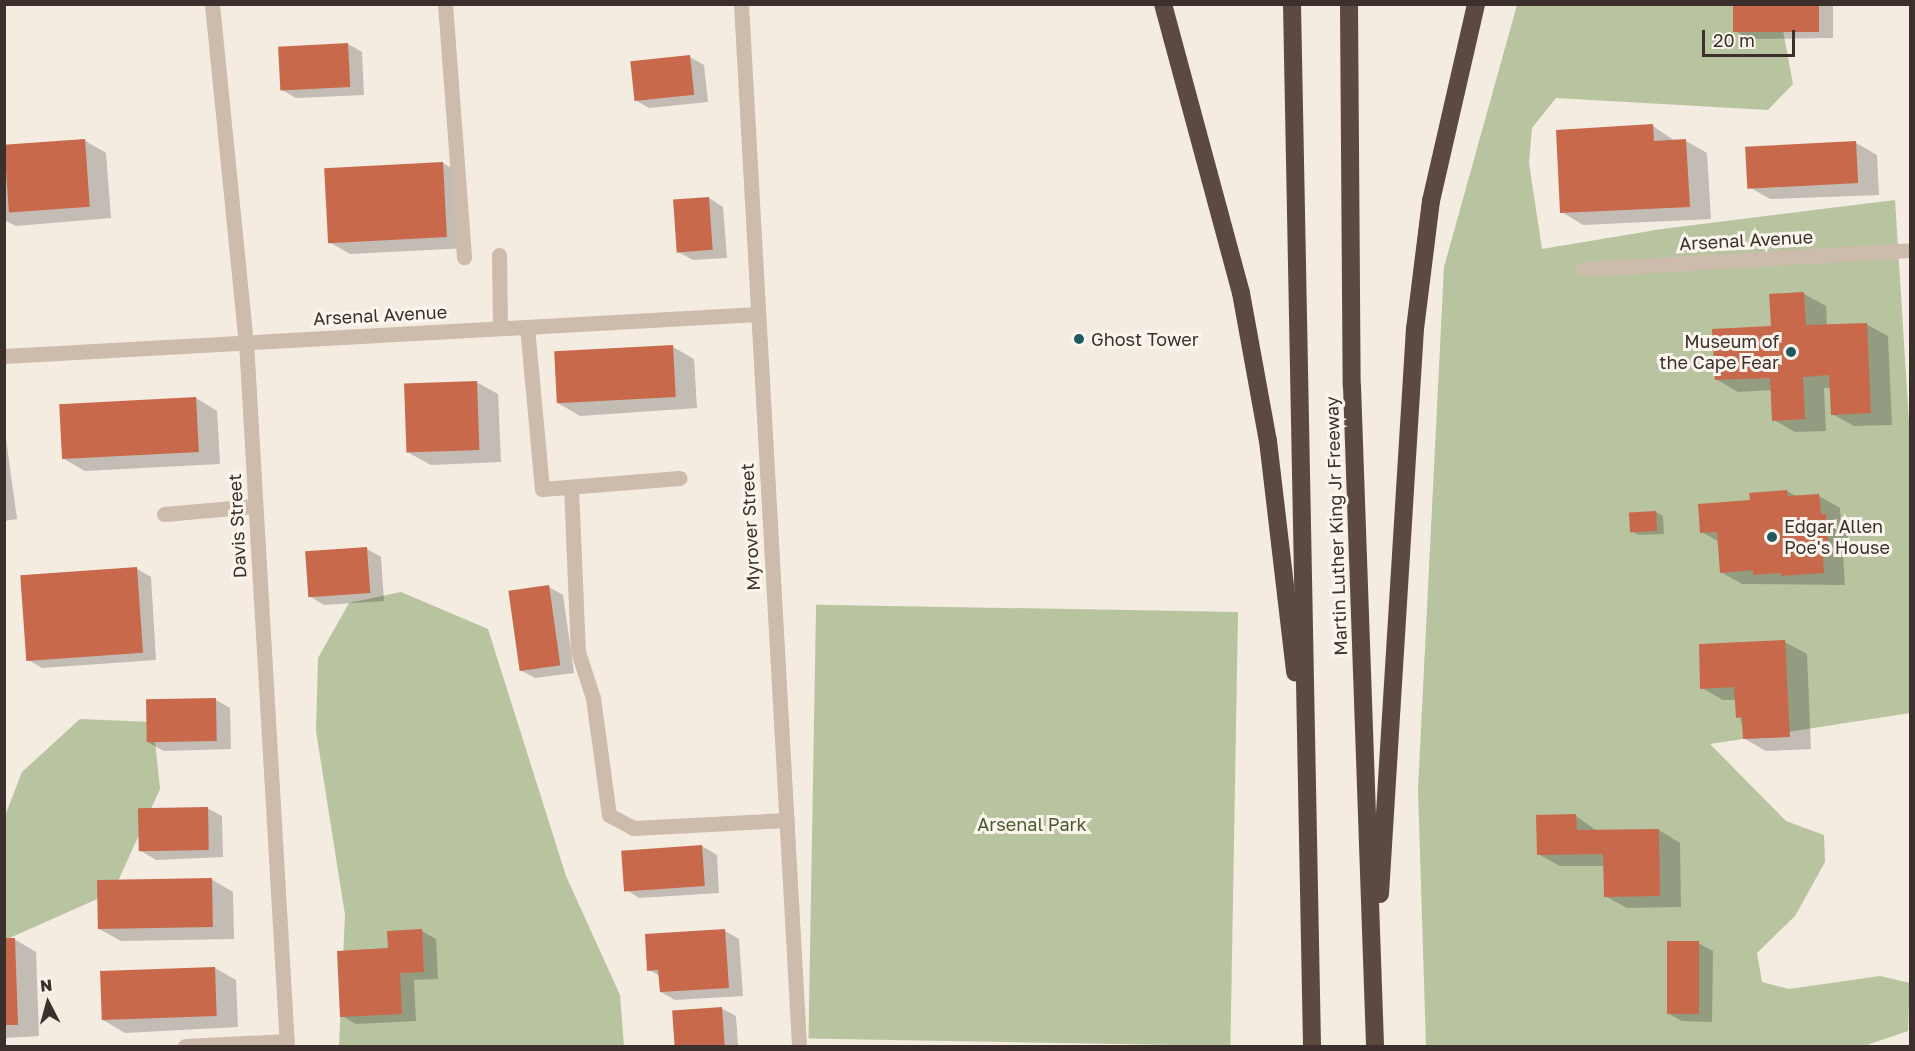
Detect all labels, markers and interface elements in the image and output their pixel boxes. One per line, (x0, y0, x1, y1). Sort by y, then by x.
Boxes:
scale bar (1705, 18, 1798, 56)
text: 20 m (1713, 29, 1755, 51)
street label: Arsenal Avenue (1678, 226, 1814, 254)
street label: Arsenal Avenue (312, 301, 448, 329)
place label: Ghost Tower (1091, 328, 1199, 350)
place label: Museum of the Cape Fear (1659, 331, 1779, 374)
marker: Ghost Tower (1072, 332, 1086, 346)
marker: Museum of the Cape Fear (1784, 345, 1798, 359)
street label: Martin Luther King Jr Freeway (1321, 396, 1351, 656)
street label: Myrover Street (736, 463, 764, 591)
street label: Davis Street (223, 473, 251, 579)
place label: Edgar Allen Poe's House (1784, 516, 1890, 558)
marker: Edgar Allen Poe's House (1765, 530, 1779, 544)
park label: Arsenal Park (977, 813, 1087, 835)
north arrow (18, 973, 78, 1033)
text: N (39, 975, 53, 996)

